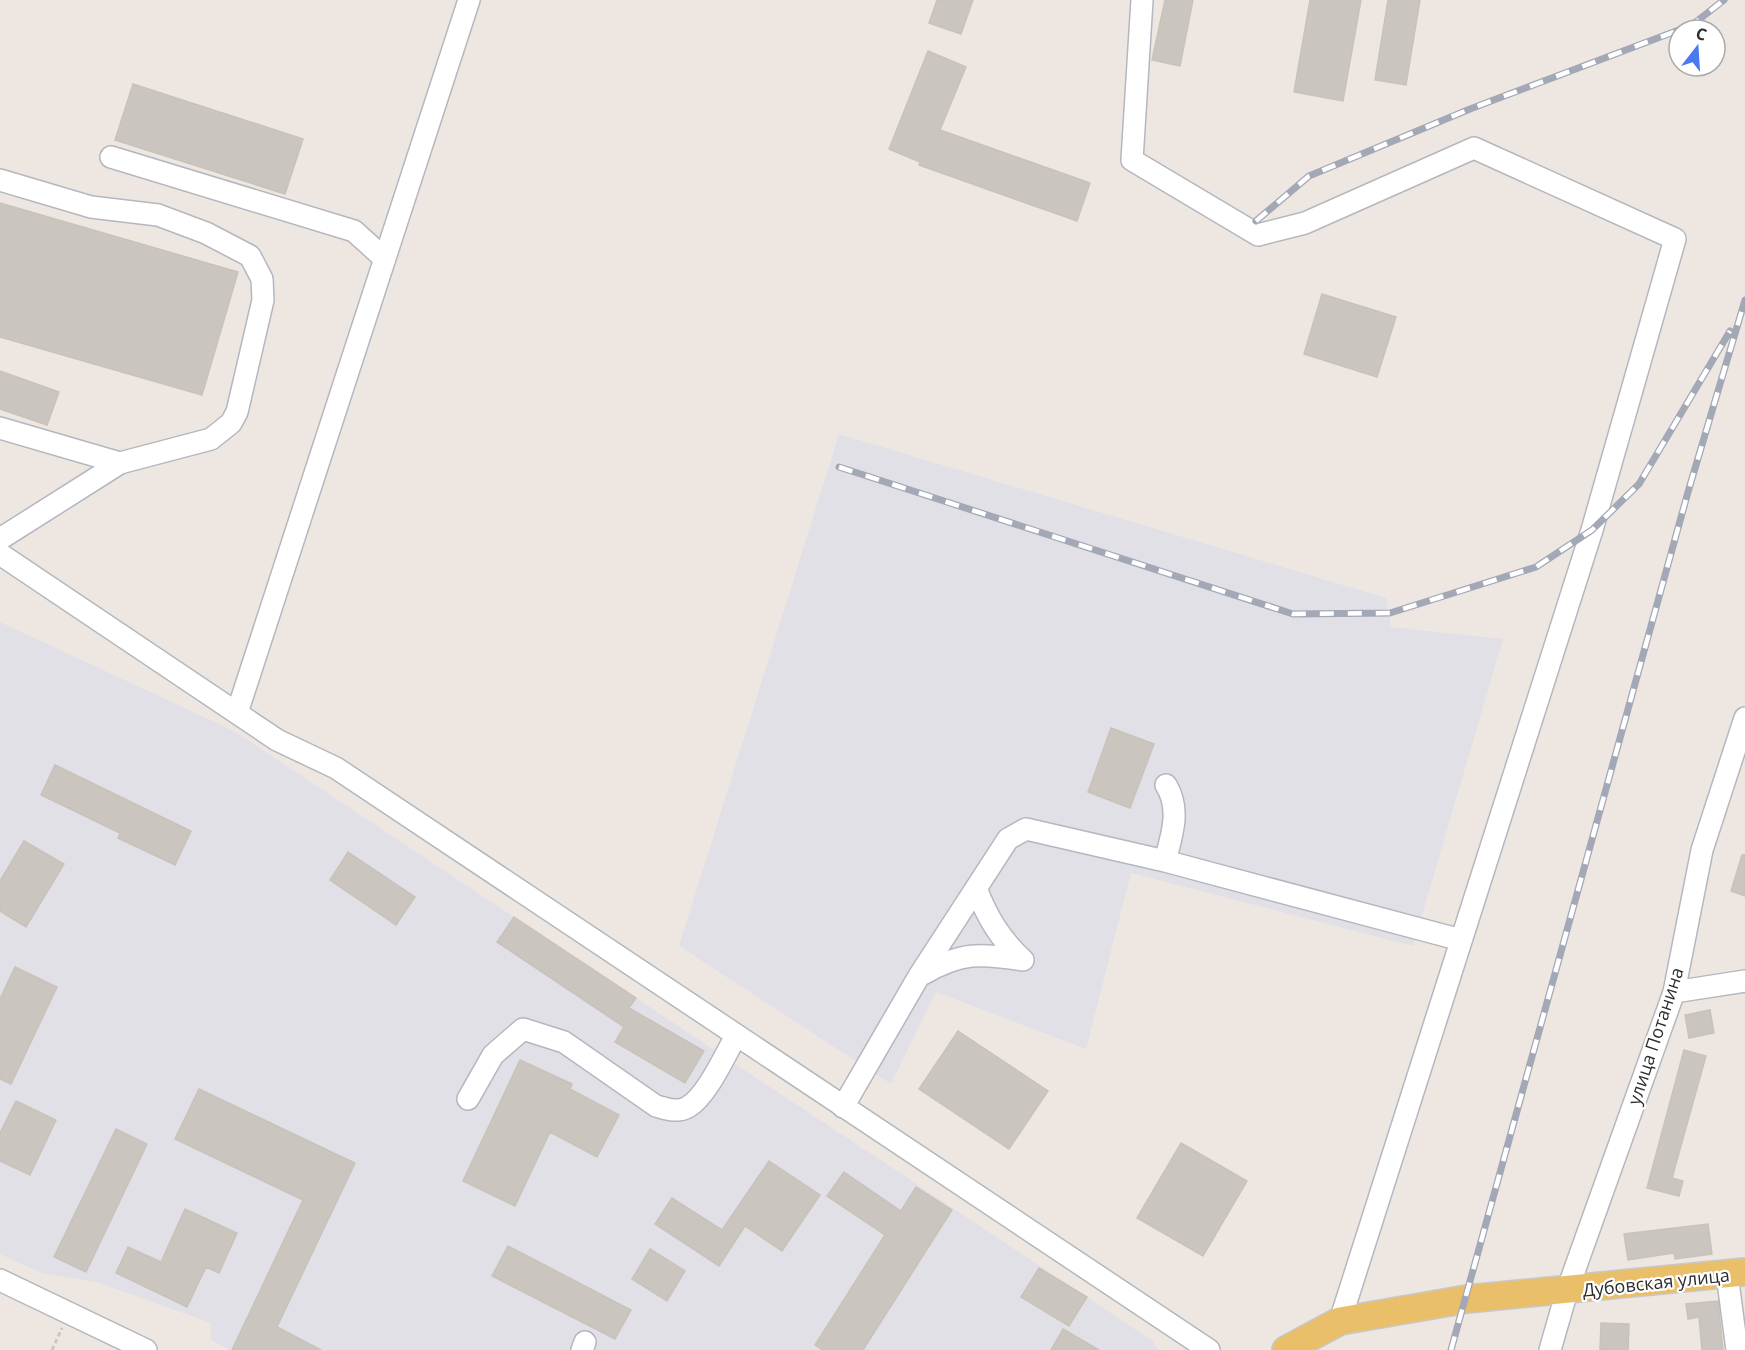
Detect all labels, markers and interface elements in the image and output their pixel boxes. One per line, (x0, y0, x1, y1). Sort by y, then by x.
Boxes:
north arrow (1667, 18, 1727, 78)
text: С (1693, 22, 1709, 46)
street label: улица Потанина (1621, 964, 1689, 1108)
street label: Дубовская улица (1581, 1262, 1731, 1302)

